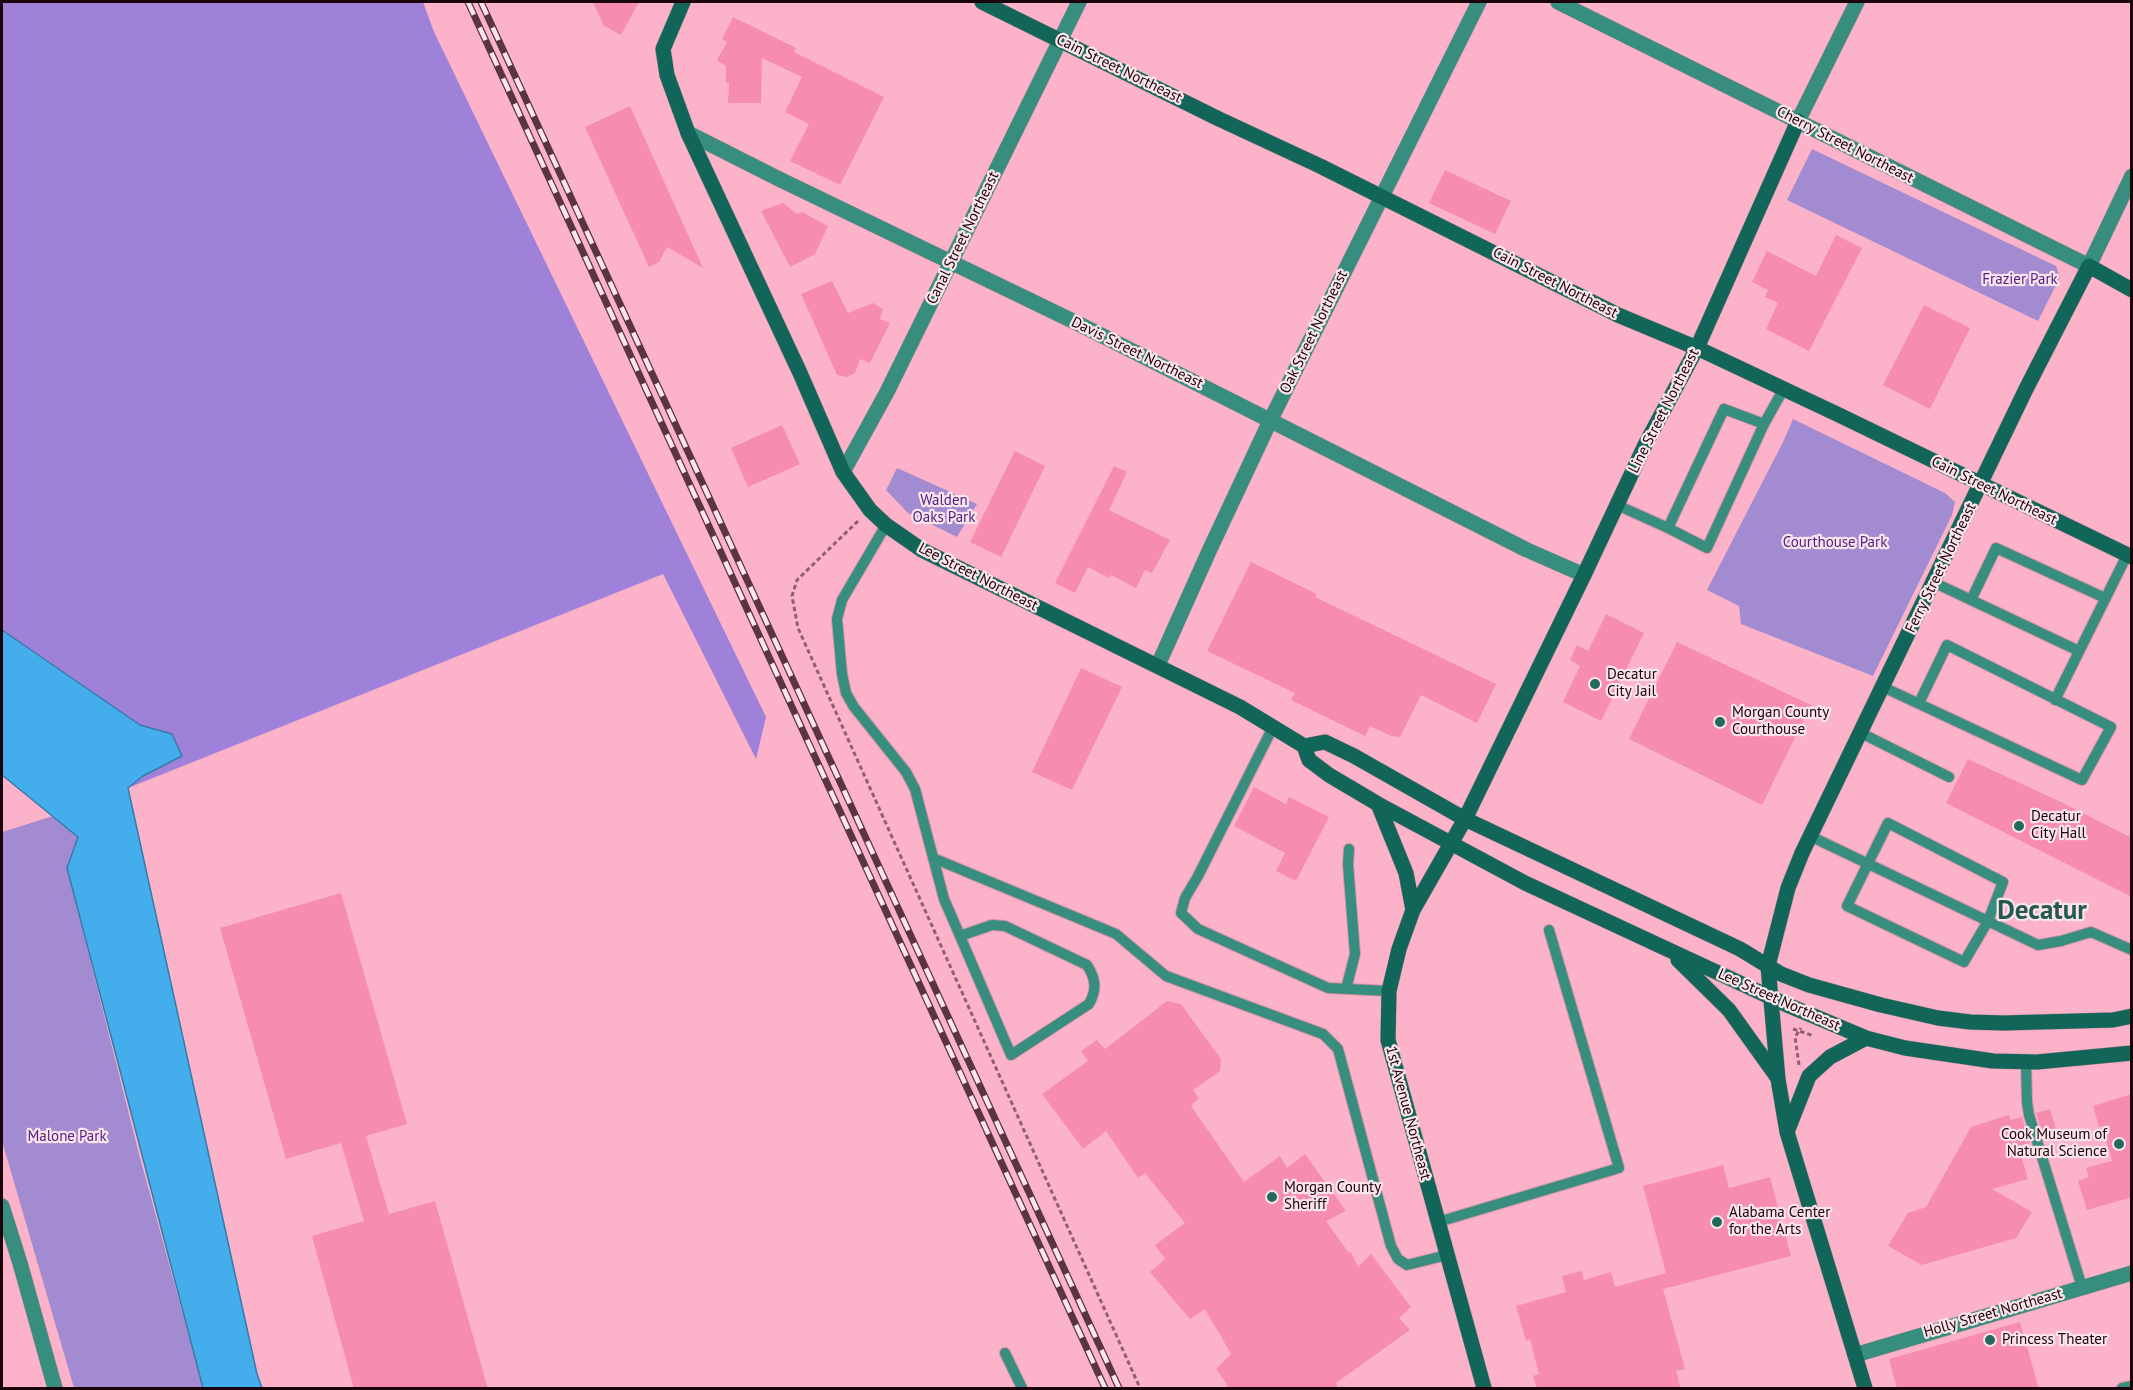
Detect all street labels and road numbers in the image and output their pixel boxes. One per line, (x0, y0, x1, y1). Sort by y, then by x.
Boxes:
street label: Cain Street Northeast (1053, 31, 1185, 107)
street label: Cherry Street Northeast (1773, 103, 1917, 187)
street label: Canal Street Northeast (923, 169, 1003, 307)
street label: Cain Street Northeast (1490, 244, 1620, 322)
street label: Oak Street Northeast (1276, 268, 1352, 396)
street label: Davis Street Northeast (1068, 313, 1206, 393)
street label: Line Street Northeast (1625, 346, 1703, 476)
street label: Cain Street Northeast (1928, 453, 2060, 529)
street label: Ferry Street Northeast (1902, 500, 1980, 636)
street label: Lee Street Northeast (915, 539, 1041, 615)
street label: Lee Street Northeast (1715, 965, 1843, 1035)
street label: 1st Avenue Northeast (1381, 1044, 1435, 1182)
street label: Holly Street Northeast (1921, 1285, 2065, 1341)

